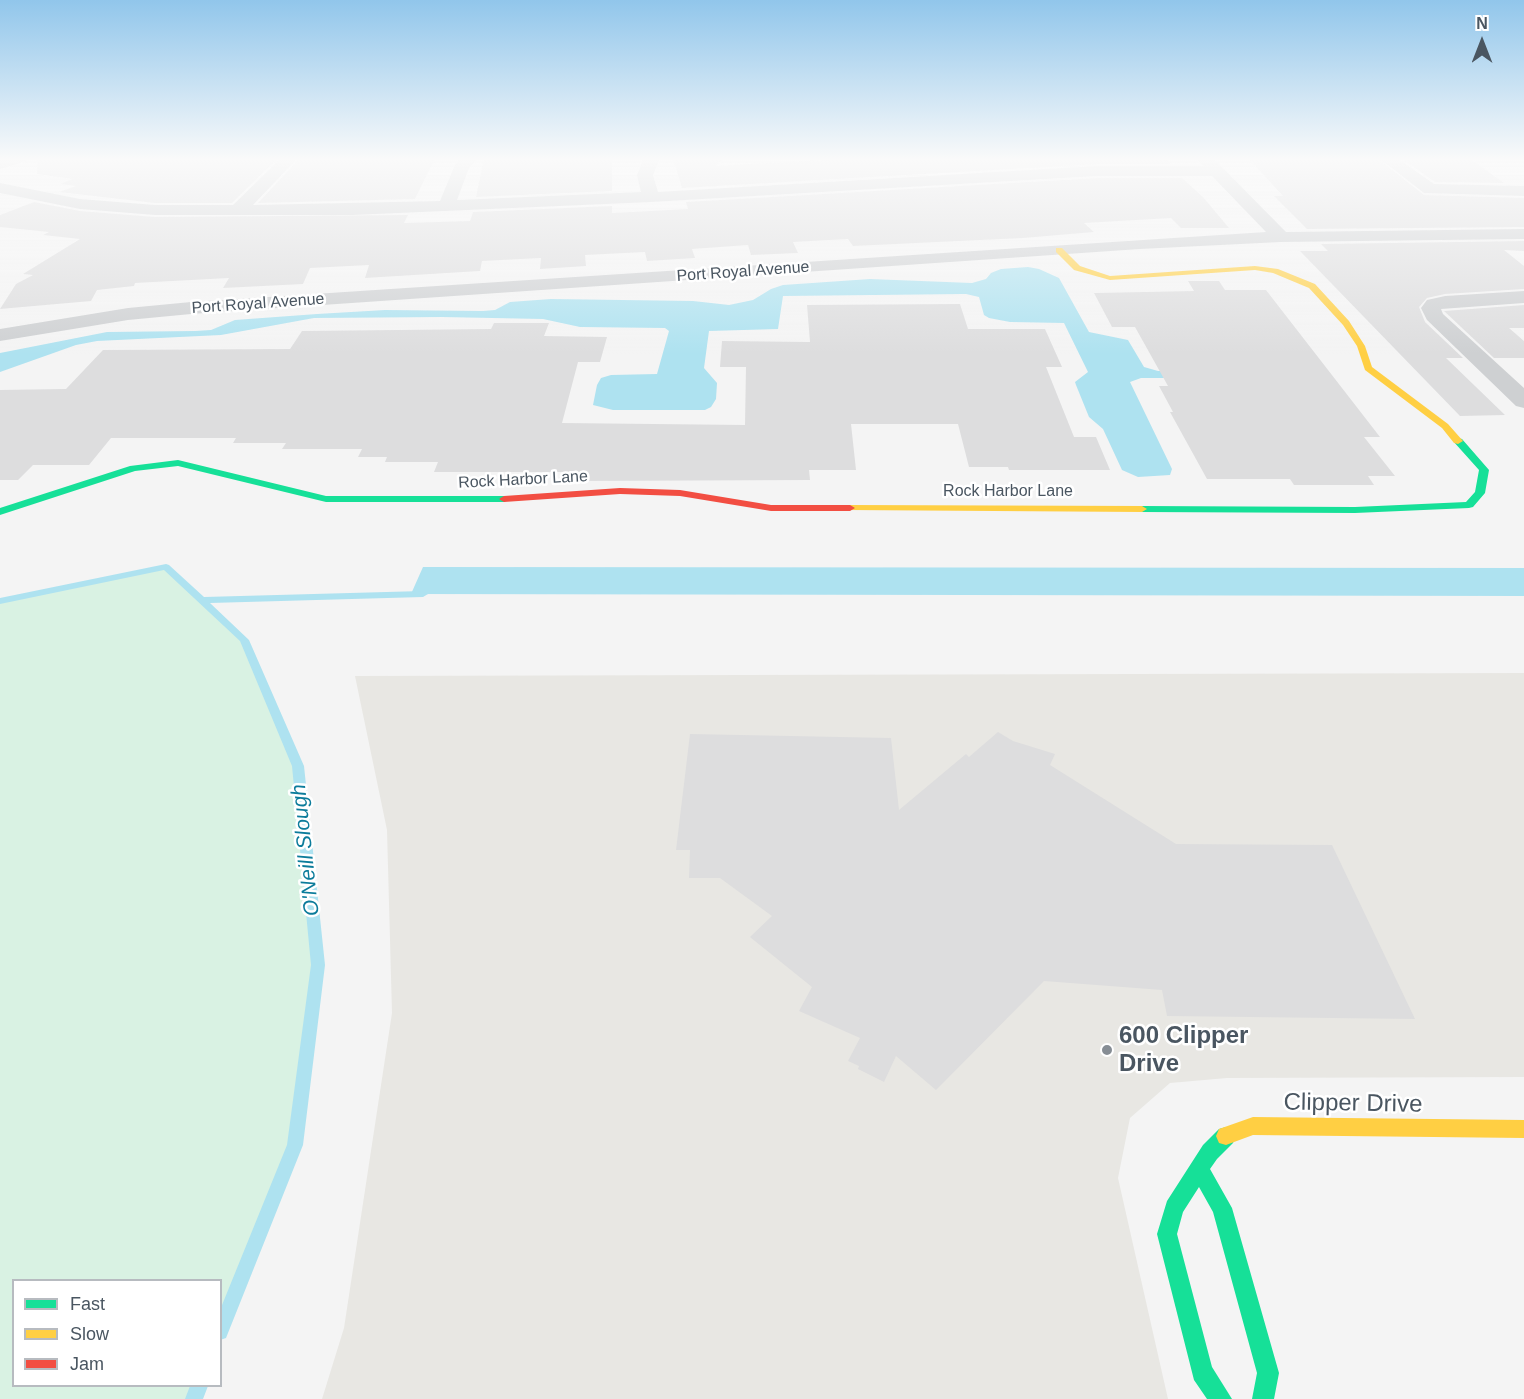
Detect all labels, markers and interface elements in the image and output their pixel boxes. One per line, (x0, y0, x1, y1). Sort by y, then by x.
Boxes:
north arrow (1452, 12, 1512, 72)
text: N (1476, 15, 1488, 32)
street label: Port Royal Avenue (676, 258, 810, 286)
street label: Port Royal Avenue (191, 290, 325, 318)
street label: Rock Harbor Lane (458, 467, 588, 493)
street label: Rock Harbor Lane (943, 482, 1073, 502)
water label: O'Neill Slough (287, 783, 325, 917)
place label: 600 Clipper Drive (1119, 1022, 1248, 1078)
marker: 600 Clipper Drive (1100, 1043, 1114, 1057)
street label: Clipper Drive (1283, 1088, 1423, 1120)
legend (12, 1279, 222, 1387)
text: Fast (70, 1294, 105, 1314)
text: Slow (70, 1324, 109, 1344)
text: Jam (70, 1354, 104, 1374)

